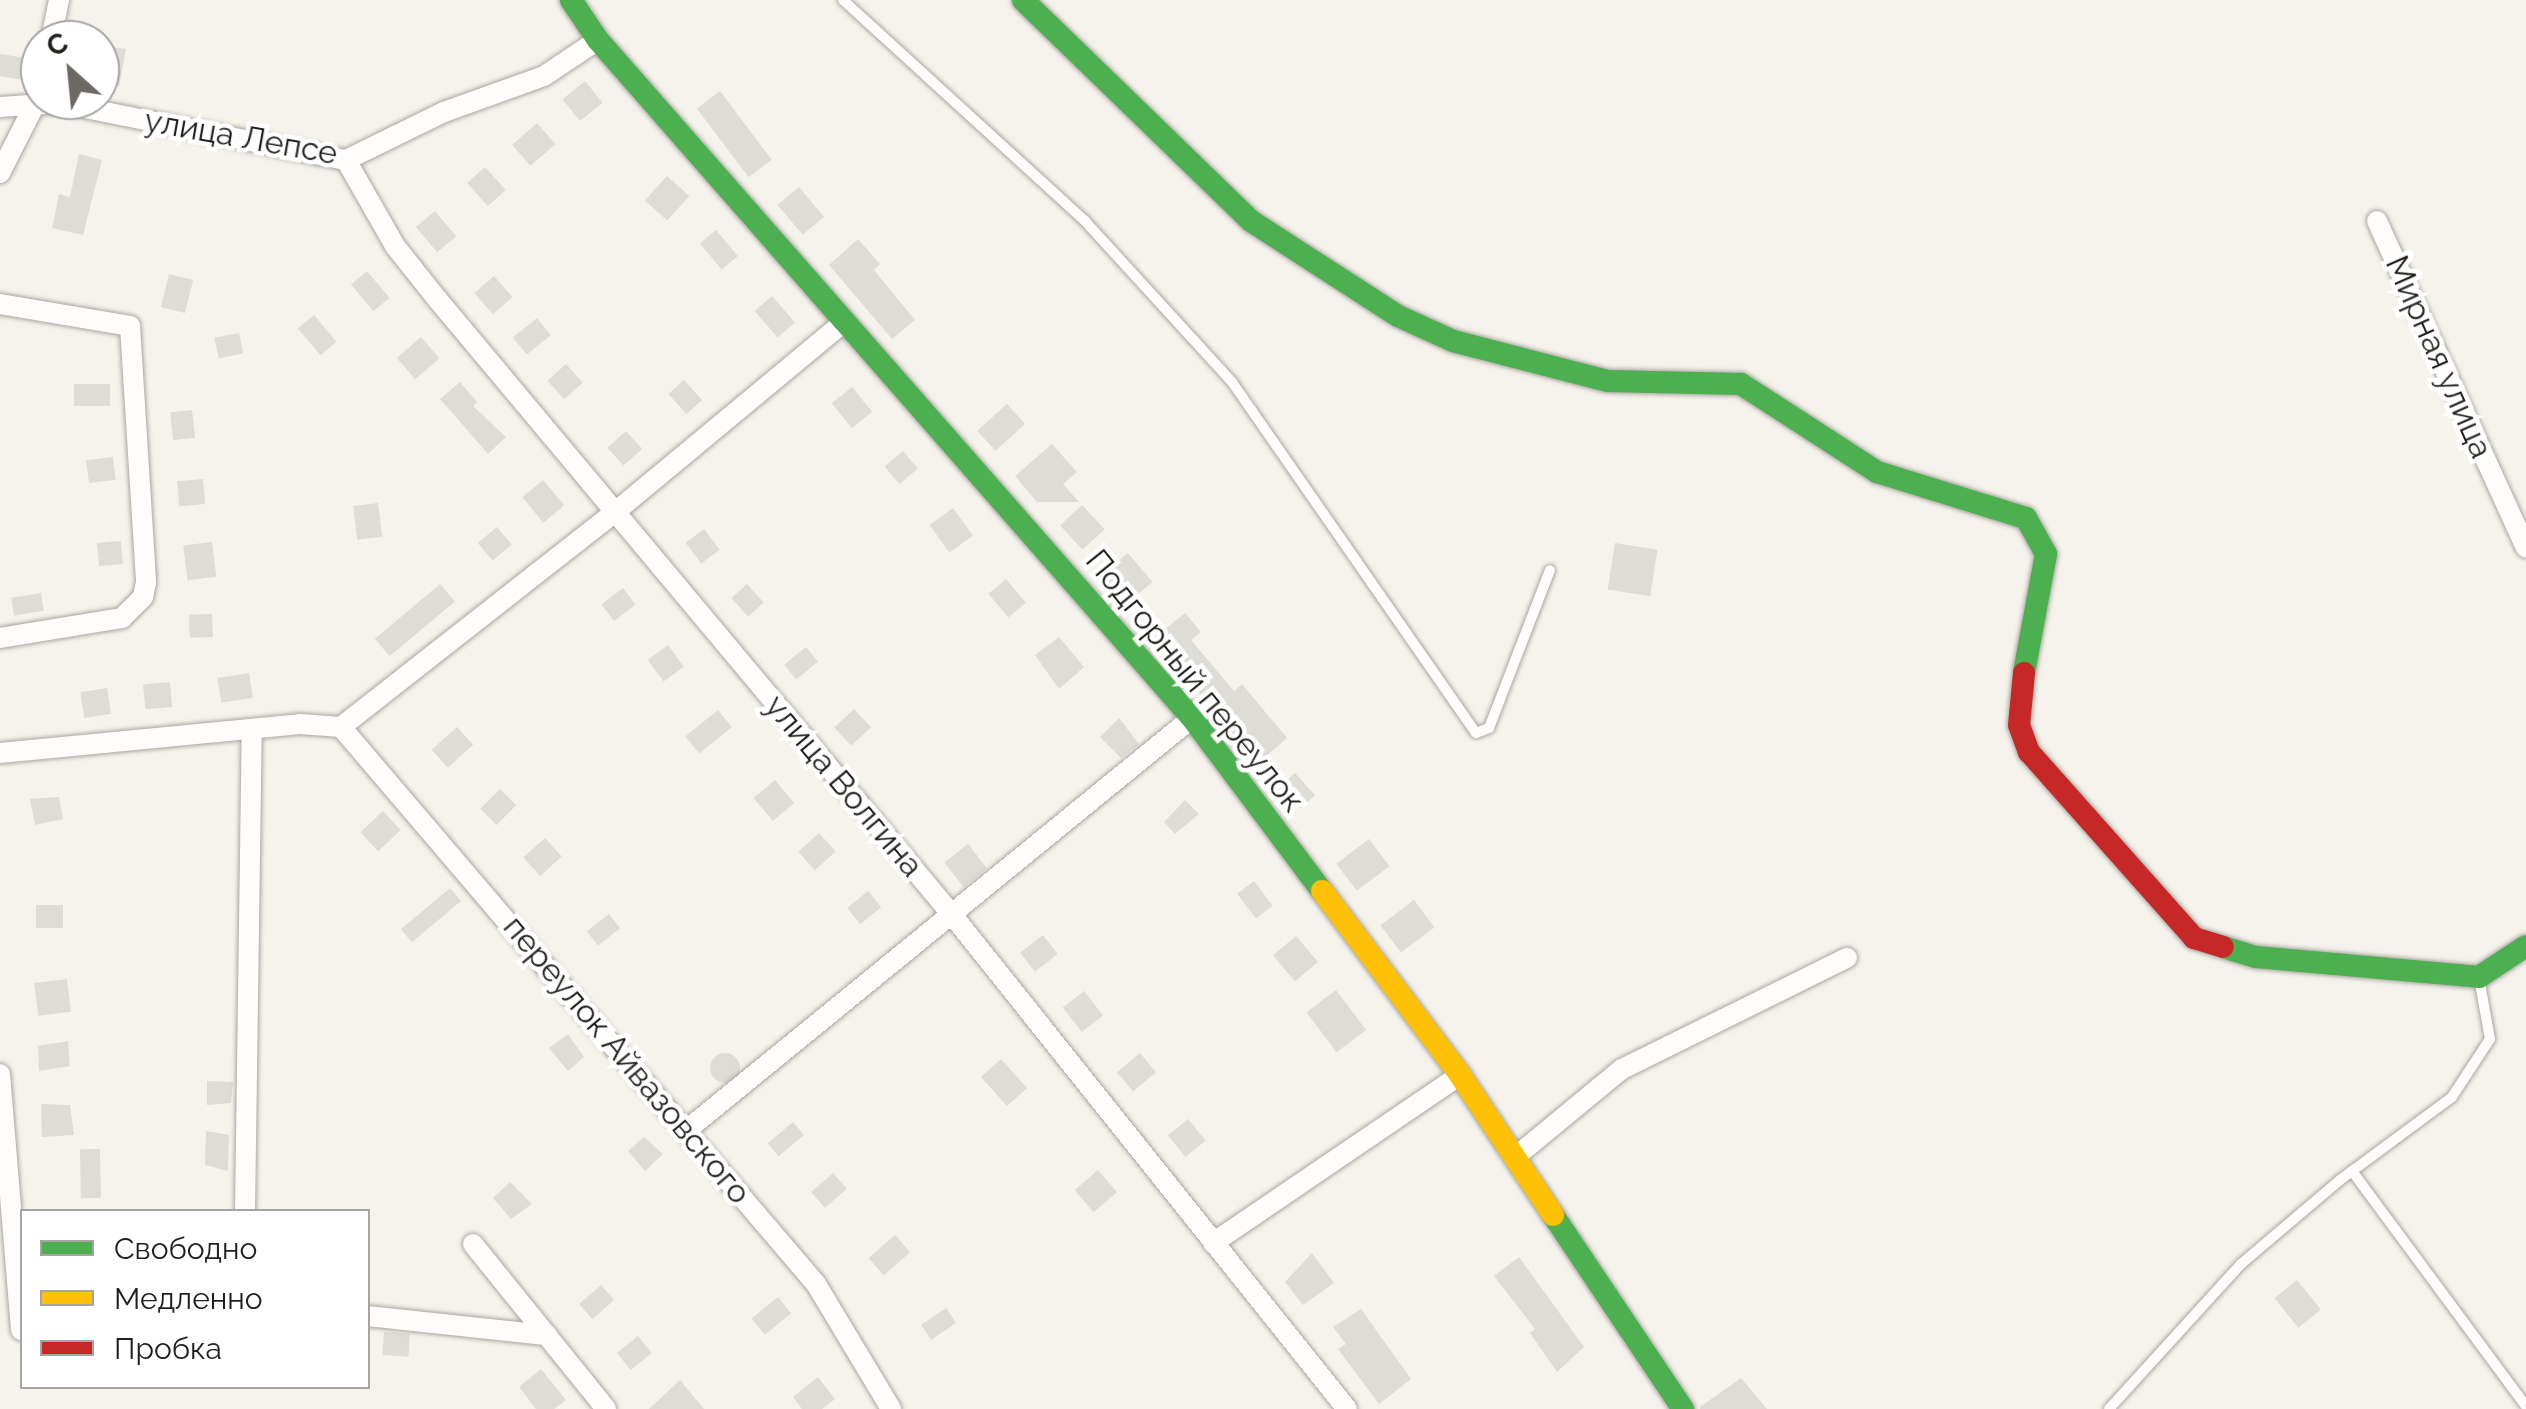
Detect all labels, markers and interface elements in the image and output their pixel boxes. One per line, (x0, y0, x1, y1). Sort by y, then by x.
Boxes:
north arrow (20, 20, 120, 120)
text: С (41, 26, 73, 64)
street label: улица Лепсе (142, 101, 340, 173)
street label: Мирная улица (2377, 250, 2501, 464)
street label: Подгорный переулок (1078, 542, 1312, 820)
street label: улица Волгина (757, 687, 931, 885)
street label: переулок Айвазовского (495, 908, 759, 1212)
legend (20, 1209, 370, 1389)
text: Свободно (114, 1231, 257, 1266)
text: Медленно (114, 1281, 263, 1316)
text: Пробка (114, 1331, 222, 1366)

